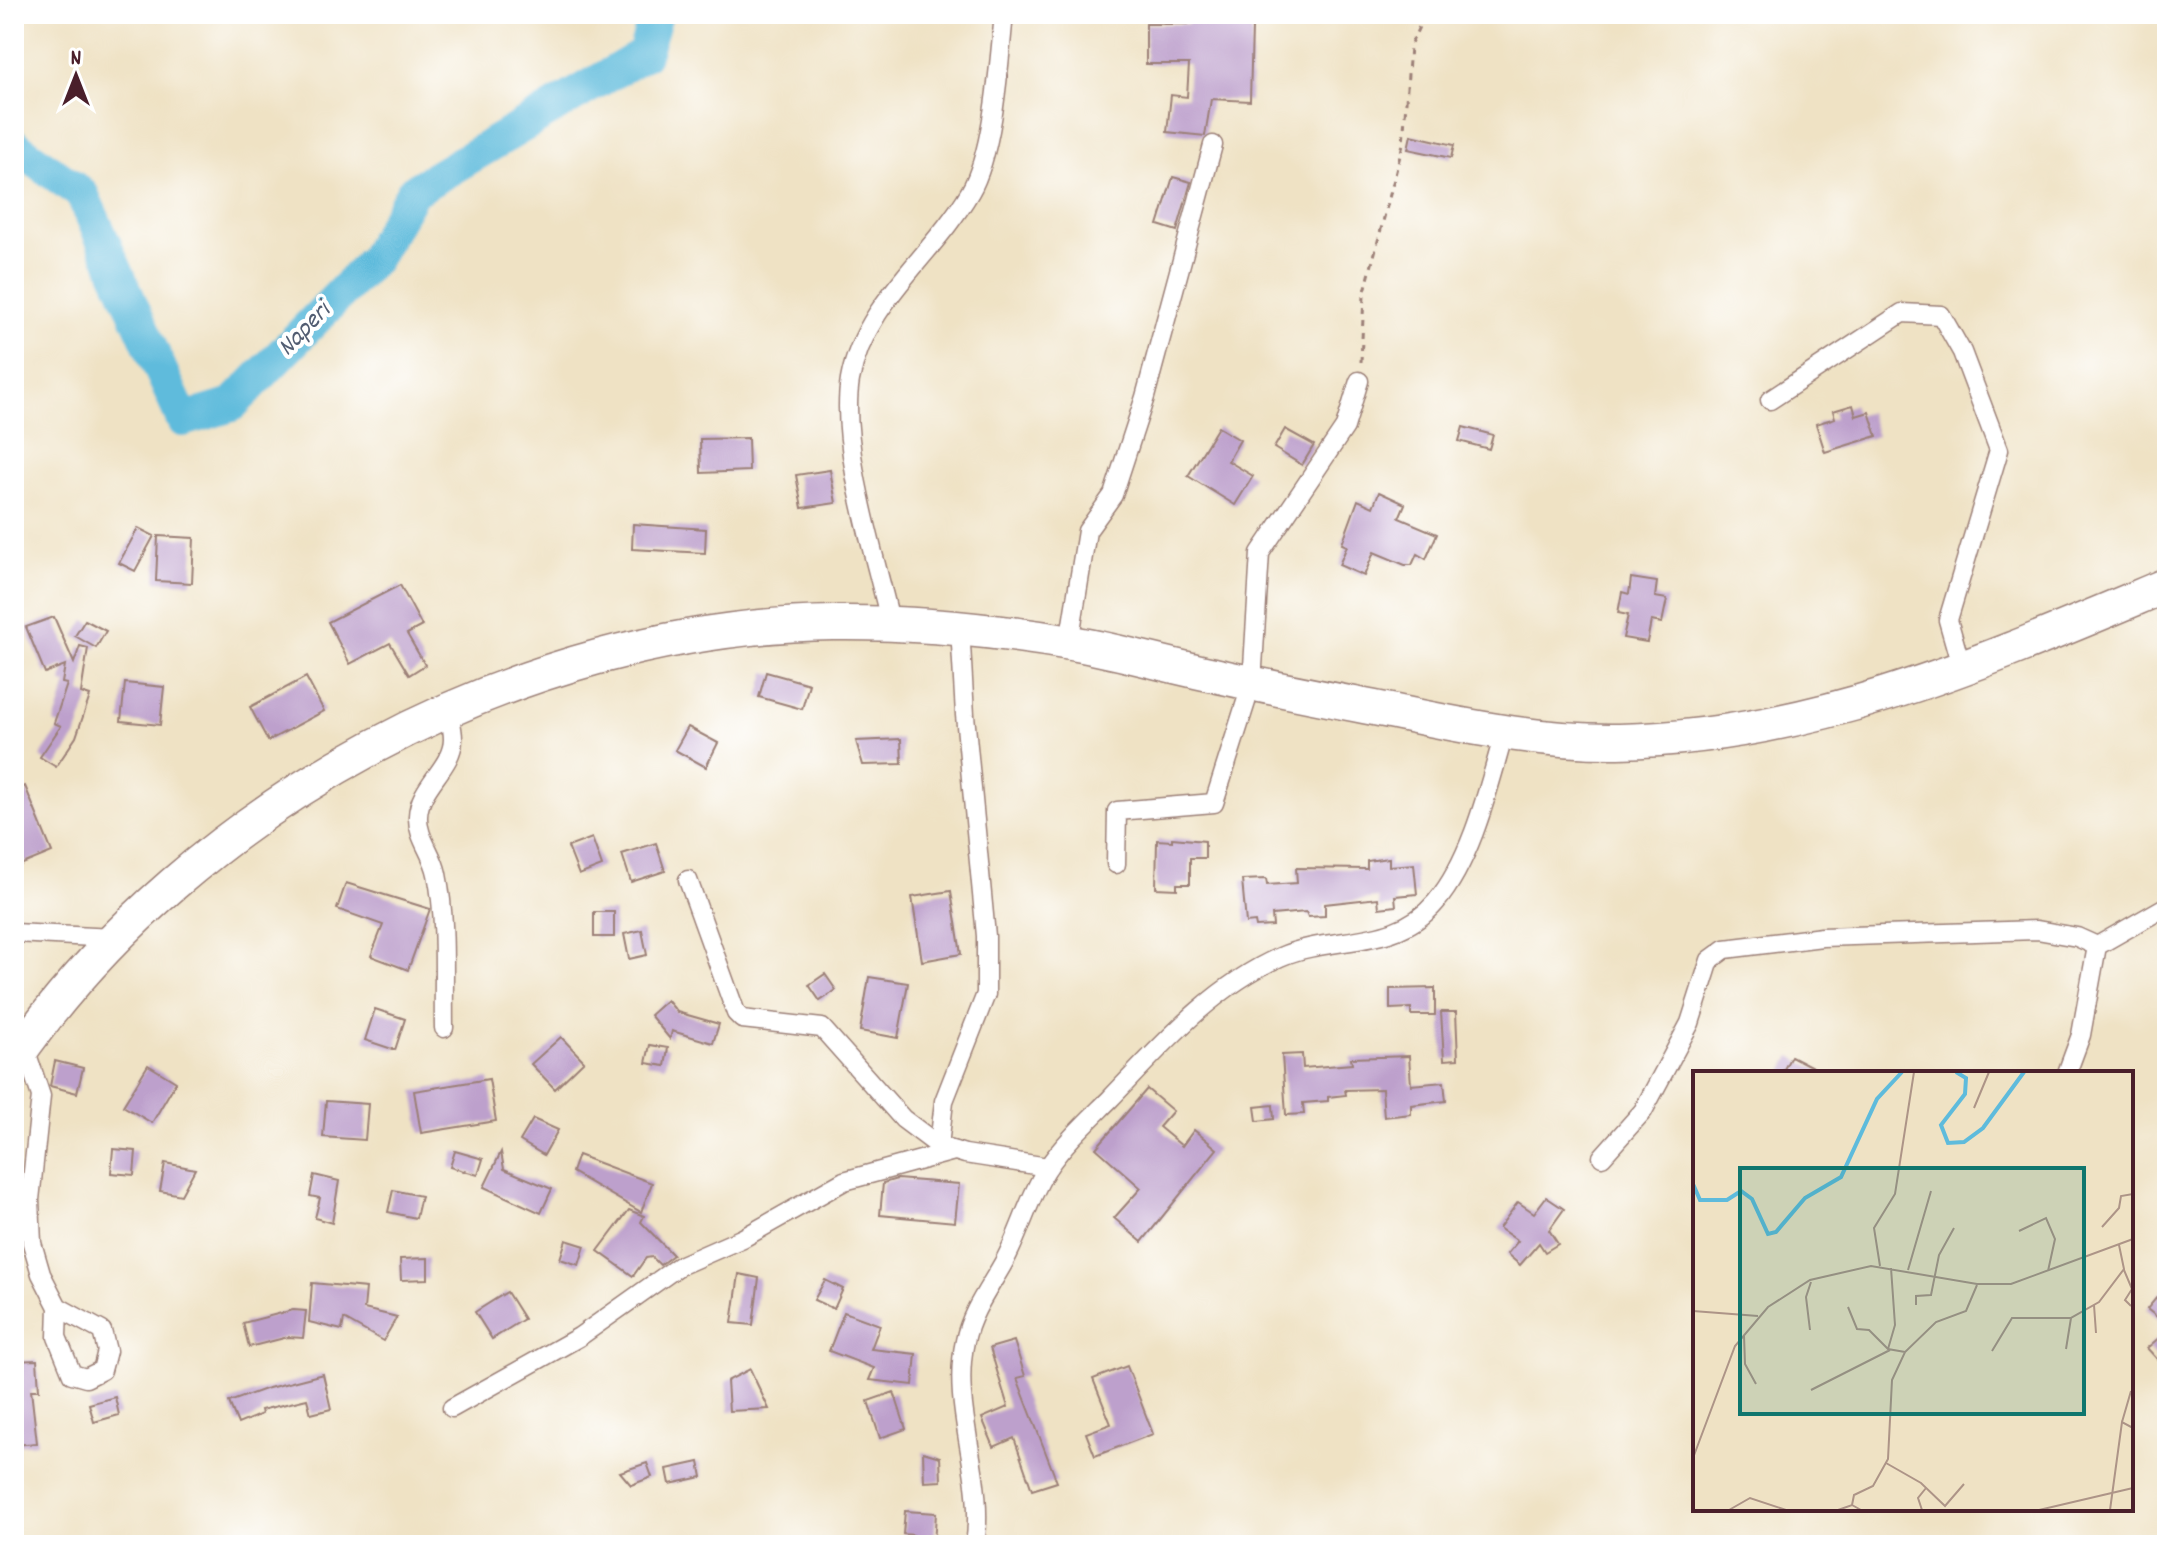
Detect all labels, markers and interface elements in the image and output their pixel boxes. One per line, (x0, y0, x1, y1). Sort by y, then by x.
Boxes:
north arrow (36, 36, 116, 116)
text: N (71, 44, 82, 75)
water label: Naperi (270, 291, 343, 365)
inset map (1693, 1071, 2133, 1511)

